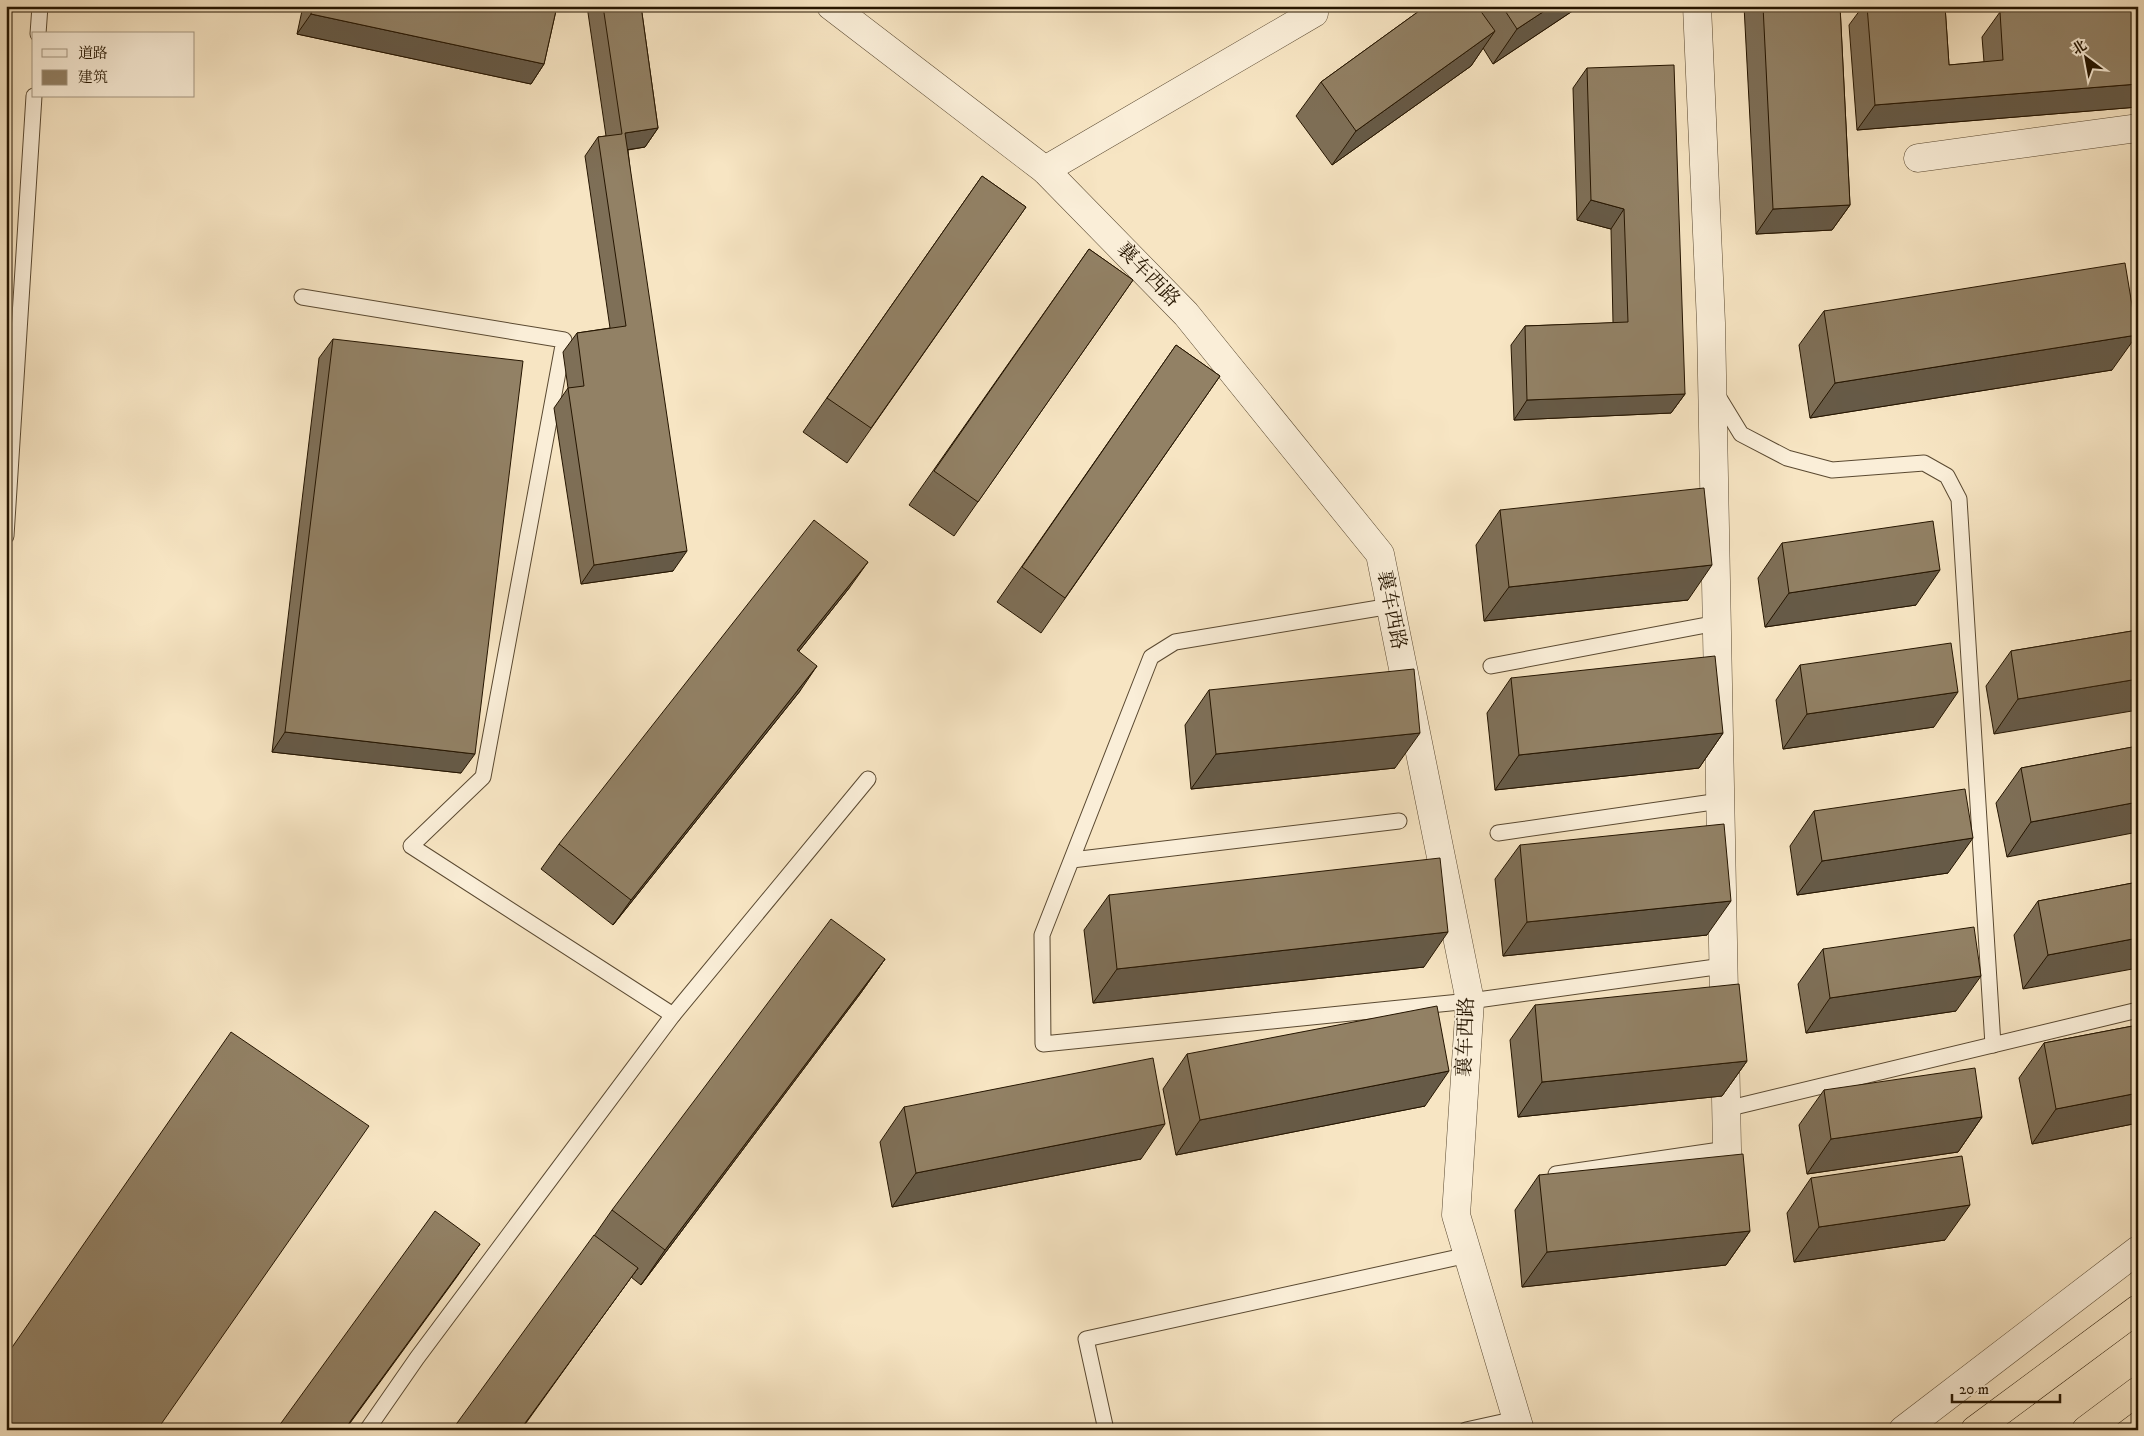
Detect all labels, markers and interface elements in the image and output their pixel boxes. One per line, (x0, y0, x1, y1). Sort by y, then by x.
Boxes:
legend (32, 32, 195, 98)
north arrow (2062, 32, 2112, 82)
text: 北 (2069, 36, 2090, 59)
text: 道路 (78, 44, 108, 63)
text: 建筑 (78, 68, 108, 87)
street label: 襄车西路 (1111, 238, 1185, 312)
street label: 襄车西路 (1371, 568, 1411, 652)
street label: 襄车西路 (1452, 997, 1480, 1077)
scale bar (1952, 1371, 2059, 1403)
text: 20 m (1959, 1380, 1989, 1399)

